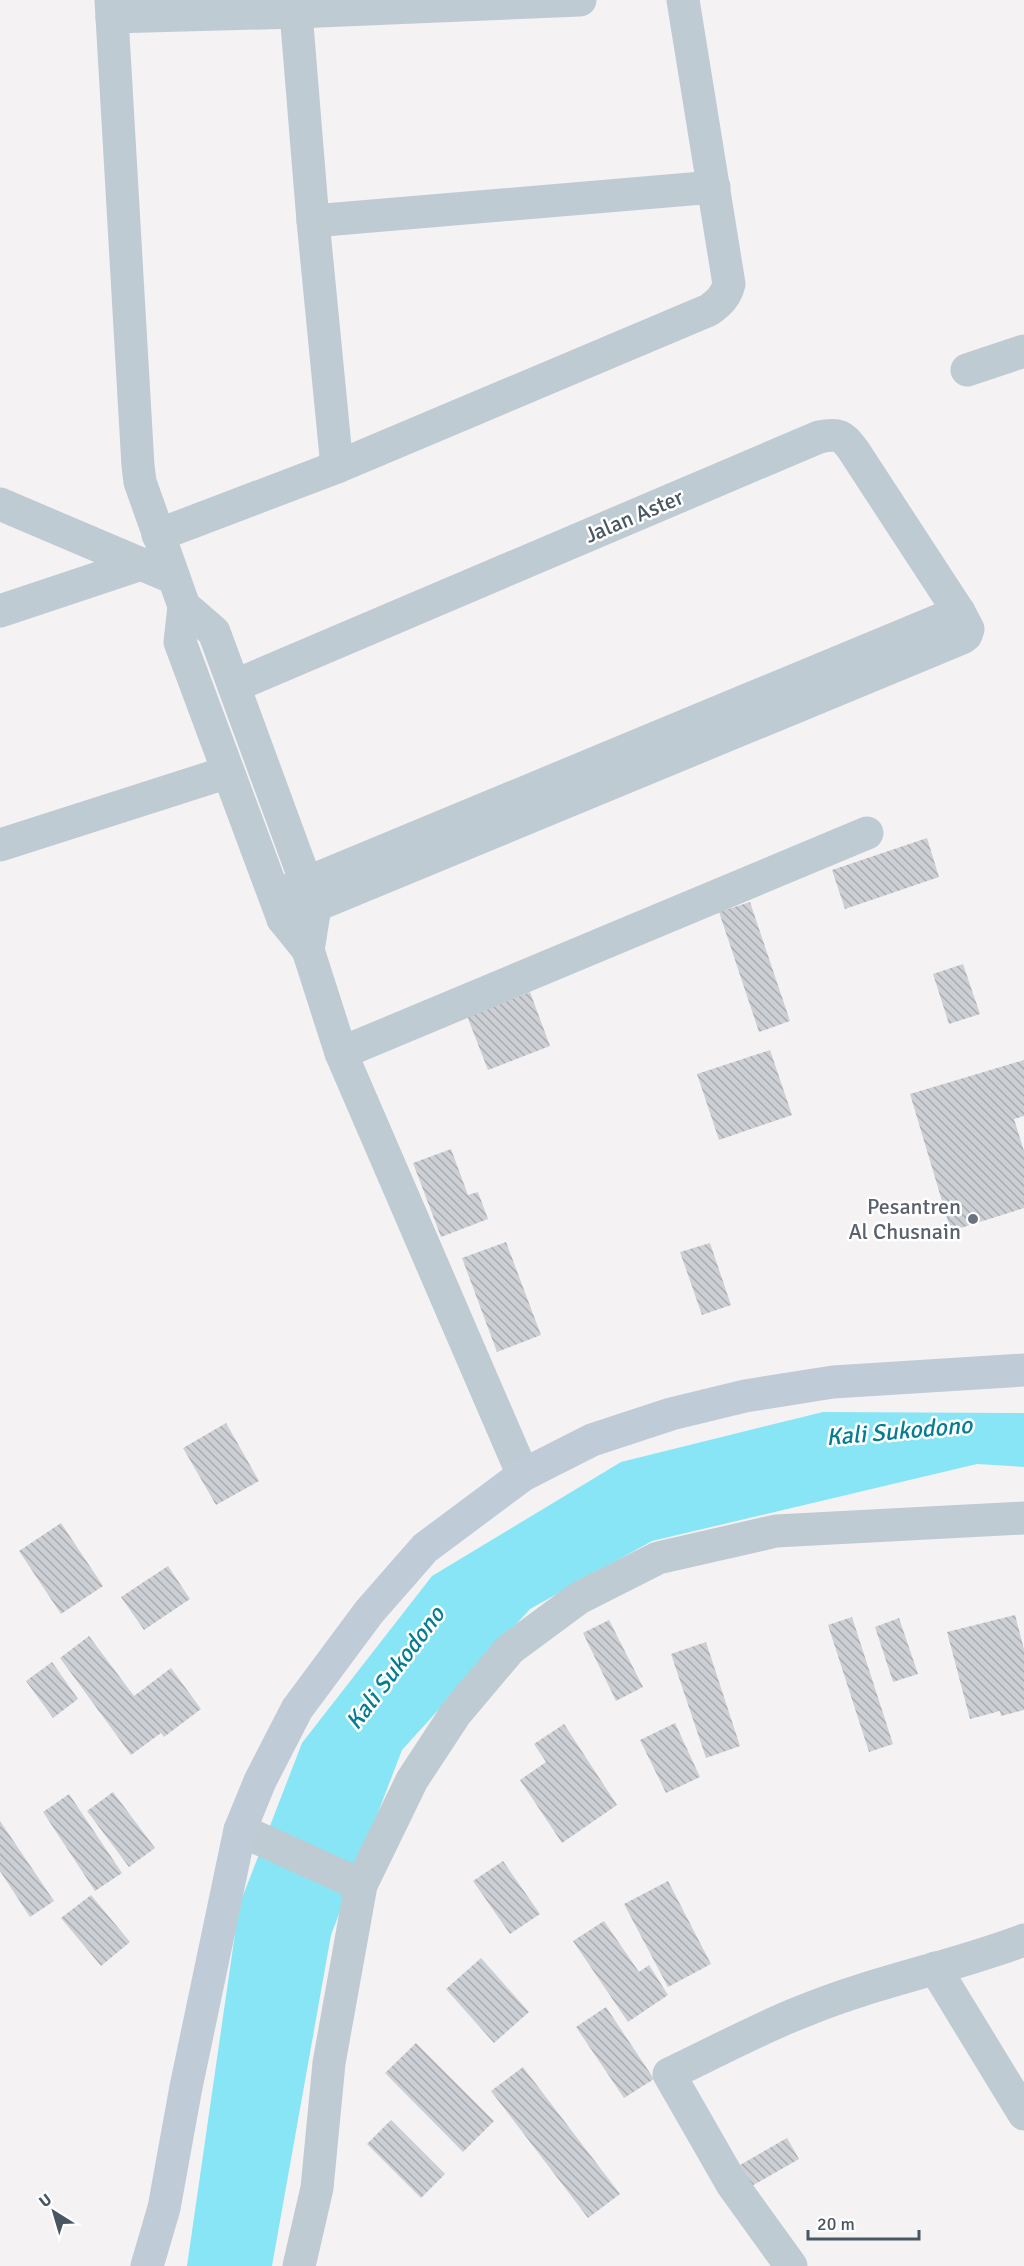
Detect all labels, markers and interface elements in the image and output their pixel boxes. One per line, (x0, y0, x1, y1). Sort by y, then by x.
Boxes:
street label: Jalan Aster (581, 483, 687, 549)
place label: Pesantren Al Chusnain (848, 1193, 961, 1245)
marker: Pesantren Al Chusnain (966, 1212, 980, 1226)
water label: Kali Sukodono (825, 1410, 975, 1452)
water label: Kali Sukodono (339, 1599, 452, 1736)
north arrow (24, 2182, 84, 2242)
text: U (35, 2190, 56, 2212)
scale bar (808, 2203, 919, 2241)
text: 20 m (817, 2213, 855, 2235)

